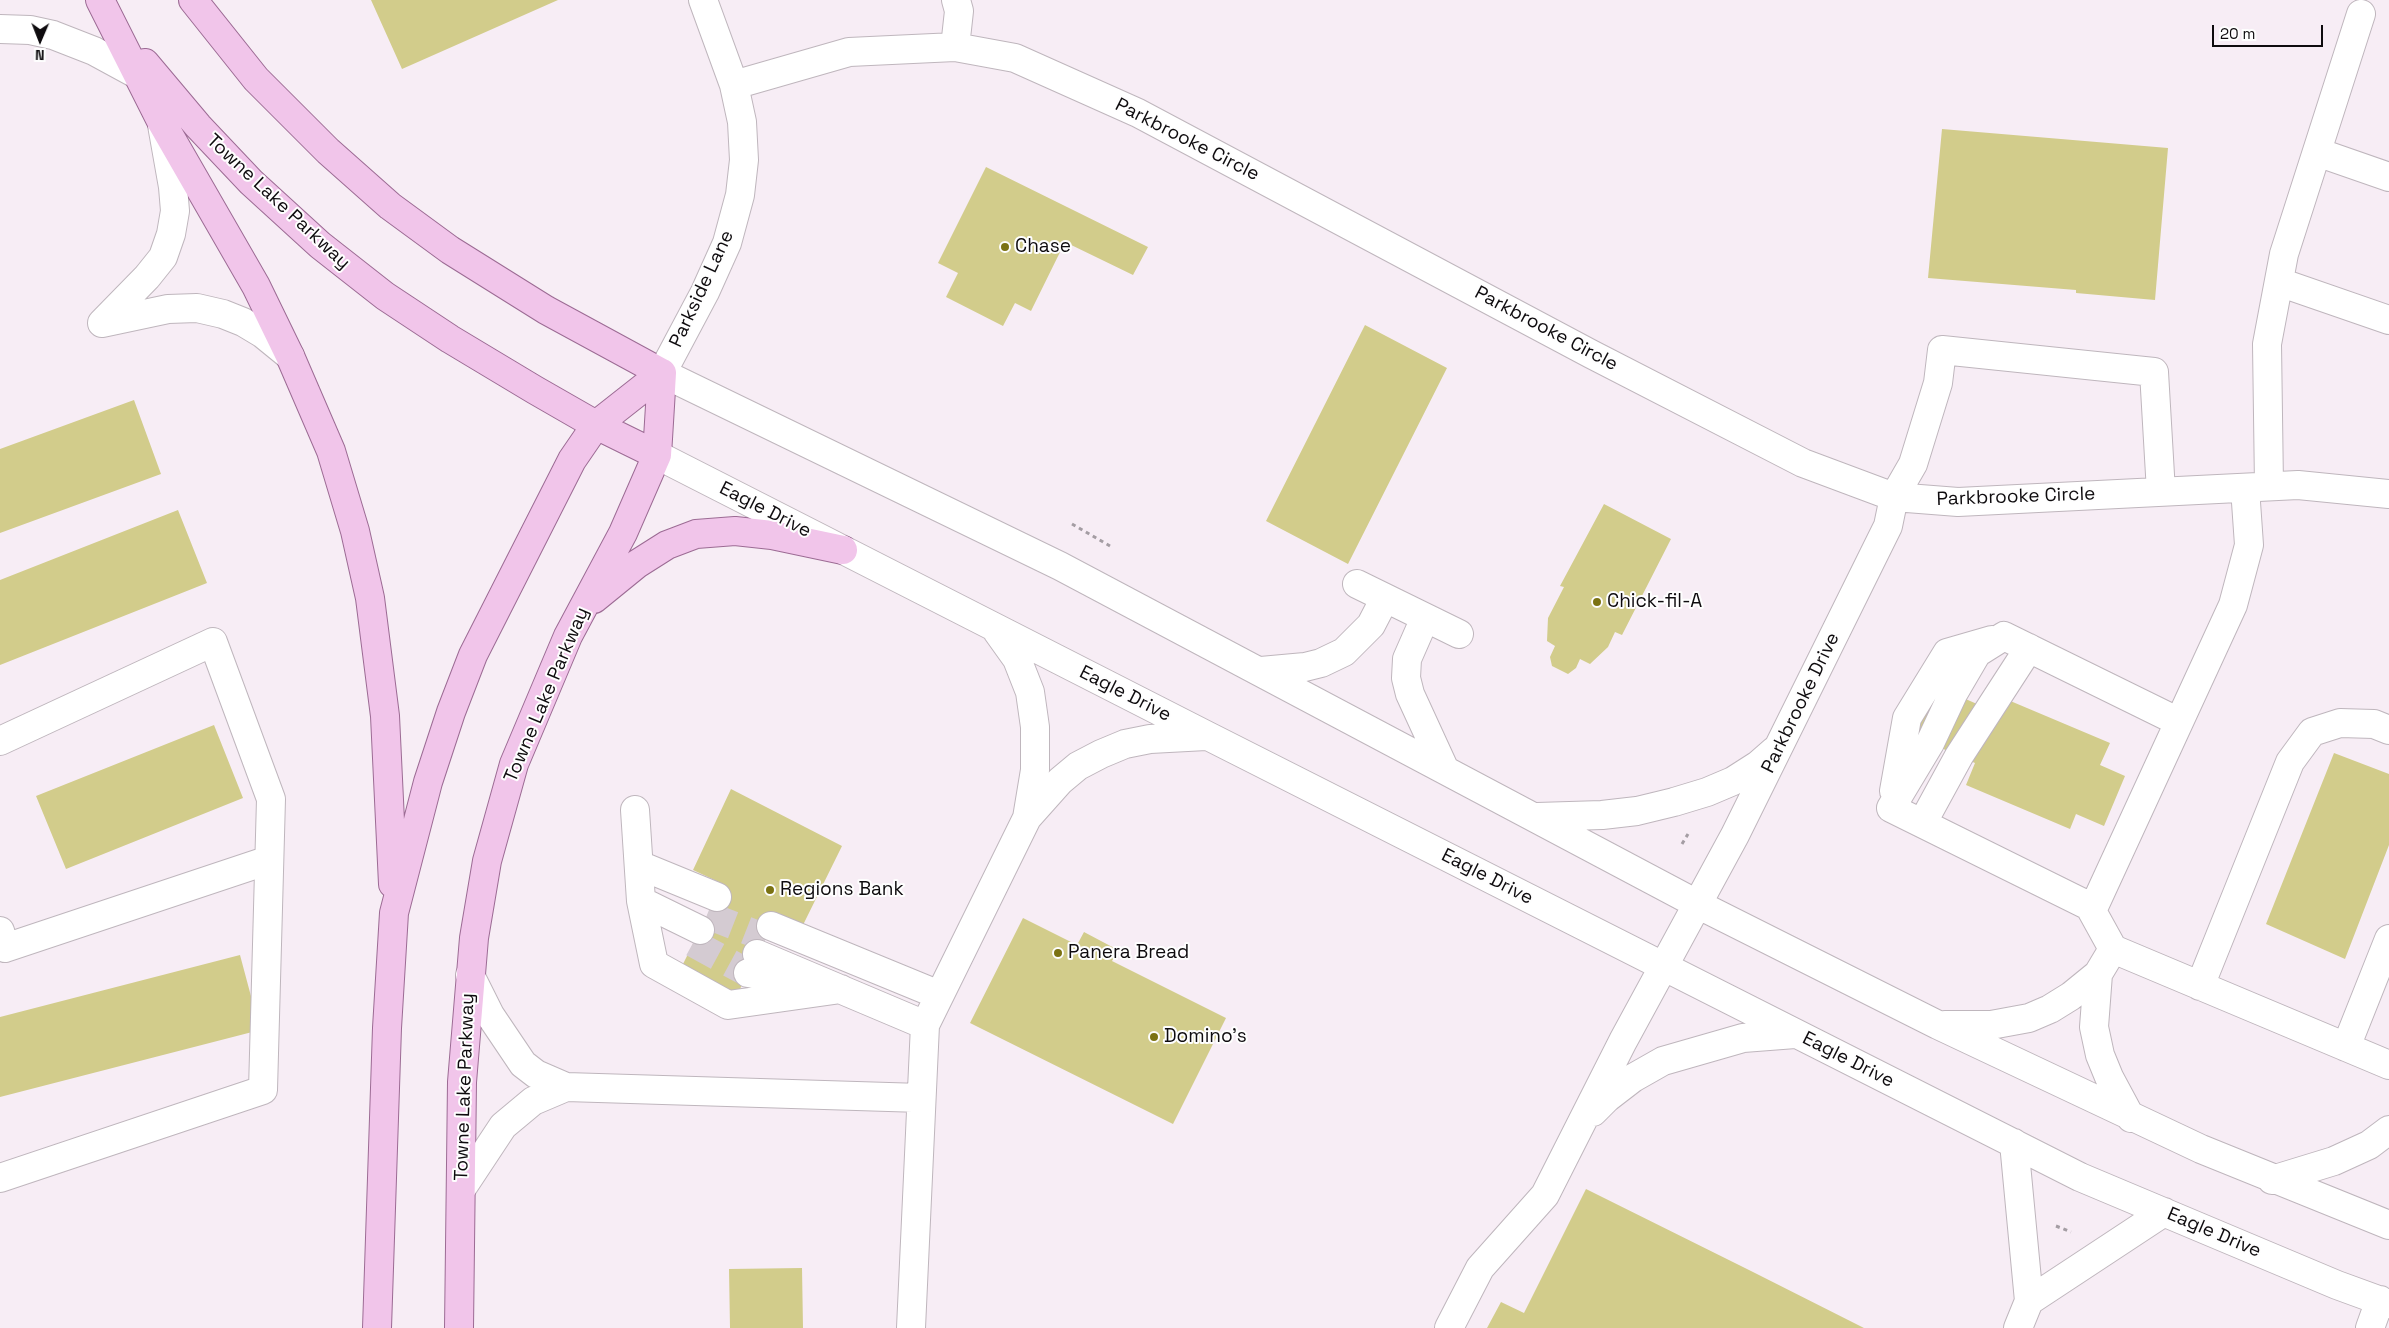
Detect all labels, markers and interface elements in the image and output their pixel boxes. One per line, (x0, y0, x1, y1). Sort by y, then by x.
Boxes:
north arrow (15, 15, 65, 65)
scale bar (2214, 15, 2325, 47)
text: 20 m (2220, 24, 2255, 43)
text: N (35, 46, 45, 64)
street label: Parkbrooke Circle (1111, 94, 1263, 186)
street label: Towne Lake Parkway (202, 130, 354, 274)
street label: Parkside Lane (665, 227, 739, 351)
place label: Chase (1015, 236, 1071, 258)
marker: Chase (999, 241, 1011, 253)
street label: Parkbrooke Circle (1471, 282, 1621, 376)
street label: Eagle Drive (715, 477, 815, 543)
street label: Parkbrooke Circle (1936, 483, 2096, 511)
place label: Chick-fil-A (1607, 591, 1702, 613)
marker: Chick-fil-A (1591, 596, 1603, 608)
street label: Towne Lake Parkway (500, 604, 594, 786)
street label: Parkbrooke Drive (1757, 629, 1845, 777)
street label: Eagle Drive (1075, 661, 1175, 727)
street label: Eagle Drive (1437, 844, 1537, 910)
place label: Regions Bank (780, 879, 904, 901)
marker: Regions Bank (764, 884, 776, 896)
place label: Panera Bread (1068, 942, 1189, 964)
marker: Panera Bread (1052, 947, 1064, 959)
street label: Towne Lake Parkway (450, 993, 480, 1181)
place label: Domino's (1164, 1026, 1247, 1048)
street label: Eagle Drive (1798, 1027, 1898, 1093)
marker: Domino's (1148, 1031, 1160, 1043)
street label: Eagle Drive (2164, 1203, 2264, 1263)

